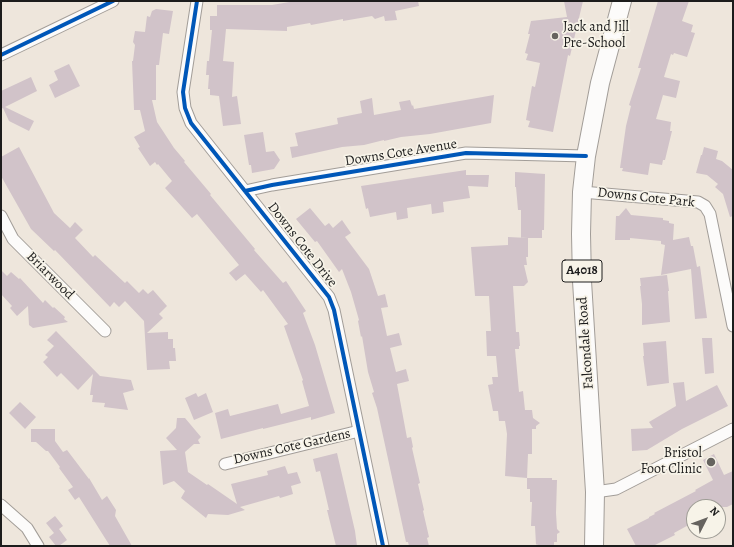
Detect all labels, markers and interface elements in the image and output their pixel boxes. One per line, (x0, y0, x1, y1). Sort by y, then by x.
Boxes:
place label: Jack and Jill Pre-School (563, 20, 629, 52)
marker: Jack and Jill Pre-School (550, 31, 560, 41)
street label: Downs Cote Avenue (344, 136, 458, 170)
street label: Downs Cote Park (596, 185, 696, 211)
street label: Downs Cote Drive (264, 199, 340, 291)
street label: Briarwood (23, 249, 77, 303)
road number: A4018 (562, 260, 602, 282)
street label: Falcondale Road (574, 296, 598, 390)
street label: Downs Cote Gardens (232, 425, 352, 469)
place label: Bristol Foot Clinic (640, 446, 702, 478)
marker: Bristol Foot Clinic (705, 456, 717, 468)
north arrow (686, 499, 726, 539)
text: N (706, 503, 723, 519)

